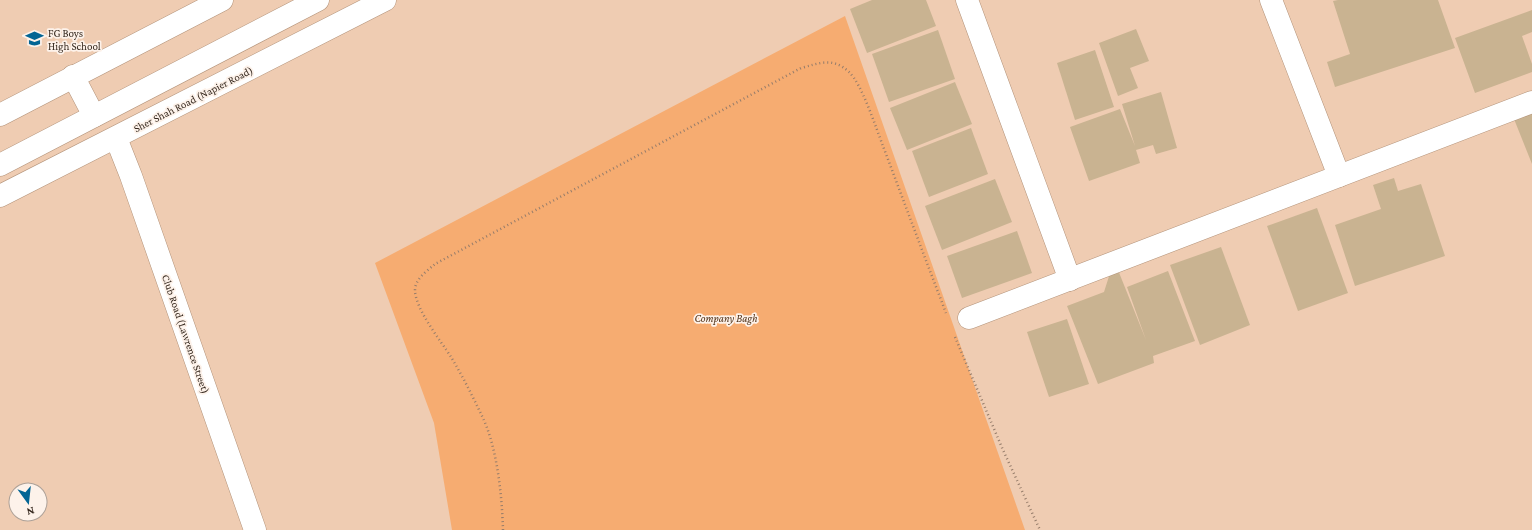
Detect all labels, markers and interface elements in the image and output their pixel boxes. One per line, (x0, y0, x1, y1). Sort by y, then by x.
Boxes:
place label: FG Boys High School (48, 27, 101, 53)
school or university icon: FG Boys High School (25, 29, 45, 49)
street label: Sher Shah Road (Napier Road) (131, 64, 255, 135)
street label: Club Road (Lawrence Street) (159, 273, 212, 395)
park label: Company Bagh (694, 312, 758, 325)
north arrow (8, 482, 48, 522)
text: N (25, 505, 36, 519)

